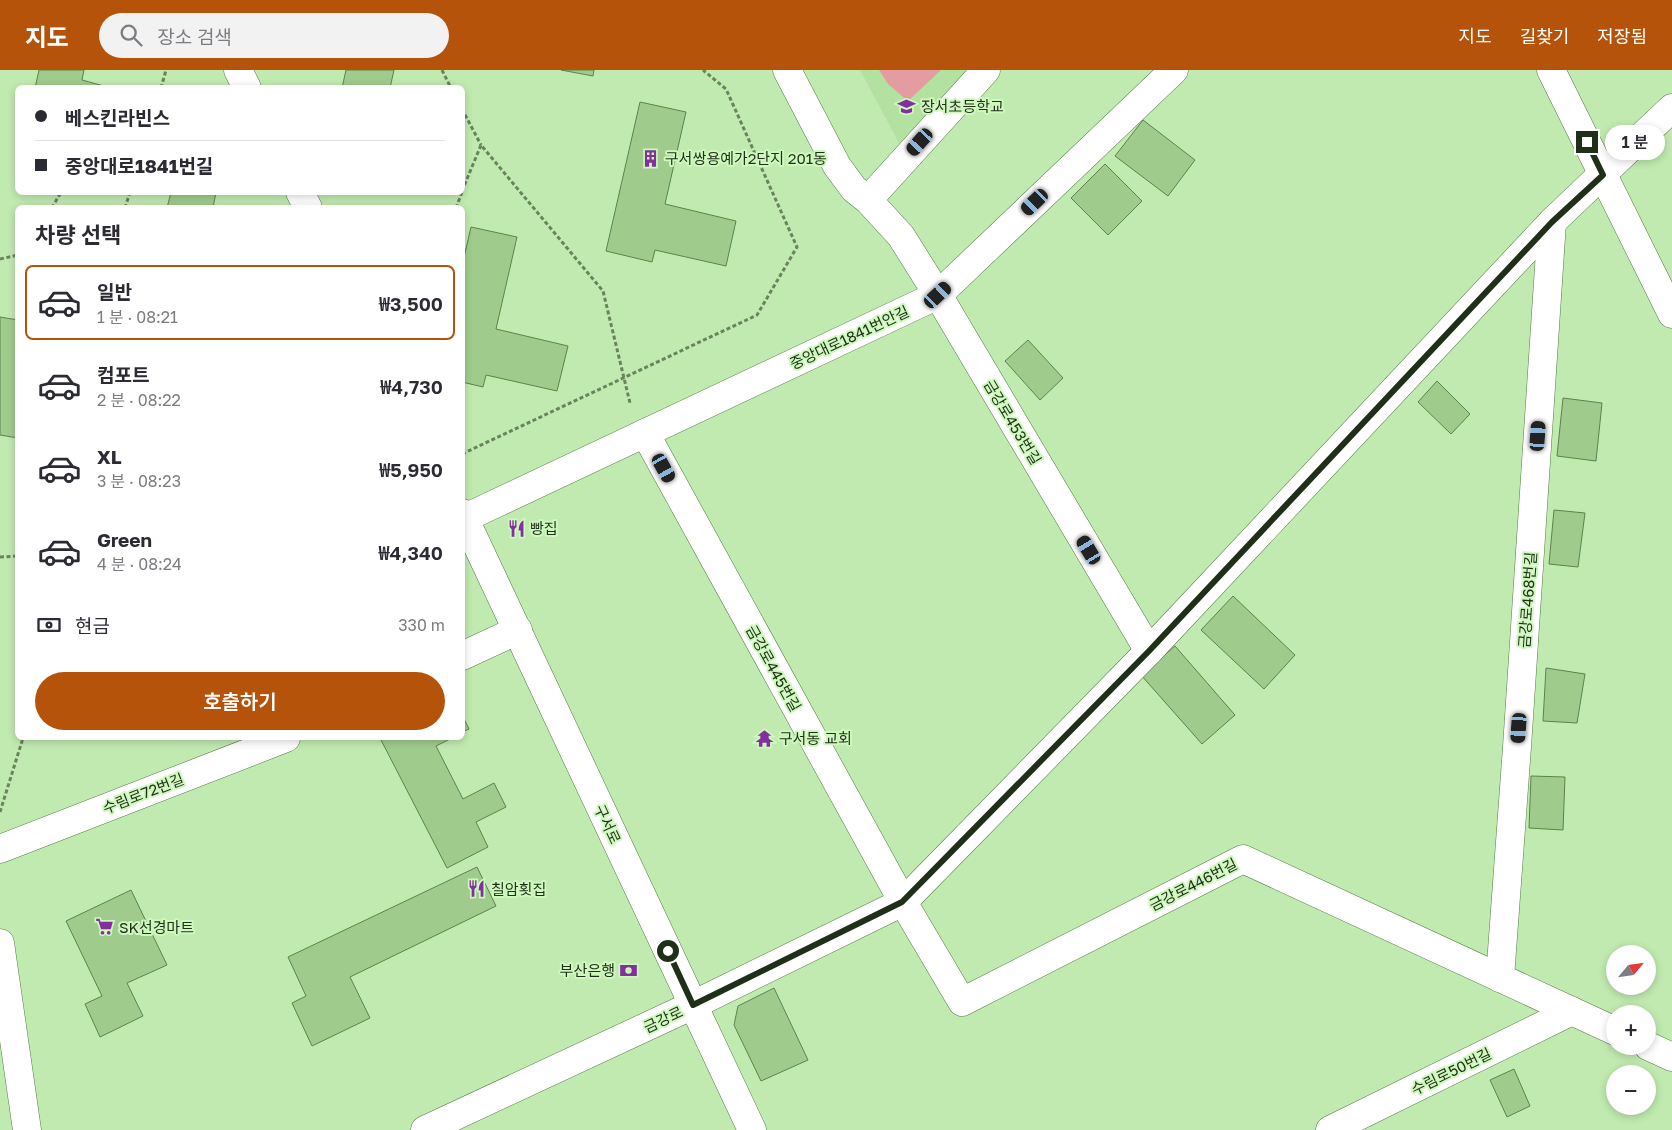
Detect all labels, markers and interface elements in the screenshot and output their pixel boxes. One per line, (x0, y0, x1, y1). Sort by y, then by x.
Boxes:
search box (99, 13, 449, 58)
icon: search (117, 21, 145, 49)
text: 지도 (25, 22, 69, 51)
text: 장소 검색 (157, 25, 232, 48)
text: 지도 (1459, 25, 1492, 47)
text: 길찾기 (1520, 25, 1569, 47)
text: 저장됨 (1597, 25, 1647, 47)
school or university icon: 장서초등학교 (897, 96, 917, 116)
place label: 장서초등학교 (921, 97, 1004, 115)
text: 베스킨라빈스 (65, 106, 170, 129)
callout: 1 분 (1604, 124, 1664, 160)
car (904, 126, 935, 158)
route end (1576, 131, 1598, 153)
text: 1 분 (1622, 132, 1648, 152)
building icon: 구서쌍용예가2단지 201동 (641, 148, 661, 168)
place label: 구서쌍용예가2단지 201동 (665, 149, 827, 167)
text: 중앙대로1841번길 (65, 154, 214, 177)
car (1018, 186, 1051, 218)
text: 차량 선택 (35, 221, 121, 248)
car (921, 279, 954, 311)
icon: car (37, 280, 82, 325)
text: 일반 (97, 280, 132, 303)
text: ₩3,500 (379, 292, 443, 315)
street label: 중앙대로1841번안길 (787, 301, 911, 373)
text: 1 분 · 08:21 (97, 307, 178, 327)
icon: car (37, 363, 82, 408)
text: 컴포트 (97, 363, 149, 386)
text: ₩4,730 (380, 375, 443, 398)
street label: 금강로453번길 (981, 376, 1045, 468)
text: 2 분 · 08:22 (97, 390, 181, 410)
car (1529, 421, 1546, 451)
text: XL (97, 445, 122, 468)
icon: car (37, 446, 82, 491)
car (650, 451, 677, 485)
text: ₩5,950 (379, 458, 443, 481)
text: 3 분 · 08:23 (97, 471, 181, 491)
restaurant icon: 빵집 (506, 518, 526, 538)
place label: 빵집 (530, 519, 558, 537)
text: Green (97, 528, 152, 551)
icon: car (37, 529, 82, 574)
car (1074, 533, 1103, 567)
text: ₩4,340 (379, 541, 443, 564)
street label: 금강로468번길 (1515, 551, 1539, 649)
text: 4 분 · 08:24 (97, 554, 182, 574)
icon: cash (35, 611, 63, 639)
text: 현금 (75, 614, 110, 637)
text: 330 m (398, 615, 445, 635)
street label: 금강로445번길 (743, 622, 805, 714)
button: 호출하기 (35, 672, 445, 730)
car (1510, 713, 1527, 743)
temple icon: 구서동 교회 (755, 728, 775, 748)
place label: 구서동 교회 (779, 729, 852, 747)
street label: 수림로72번길 (100, 769, 186, 817)
street label: 구서로 (591, 801, 625, 847)
street label: 금강로446번길 (1146, 854, 1240, 914)
restaurant icon: 칠암횟집 (467, 879, 487, 899)
place label: 칠암횟집 (491, 880, 546, 898)
supermarket icon: SK선경마트 (95, 917, 115, 937)
place label: SK선경마트 (119, 918, 194, 936)
route start (657, 940, 679, 962)
north arrow (1606, 945, 1656, 995)
map controls (1606, 945, 1656, 1115)
bank icon: 부산은행 (619, 960, 639, 980)
place label: 부산은행 (560, 961, 615, 979)
street label: 금강로 (640, 1002, 686, 1036)
button: + (1606, 1005, 1656, 1055)
street label: 수림로50번길 (1408, 1044, 1494, 1098)
button: − (1606, 1065, 1656, 1115)

